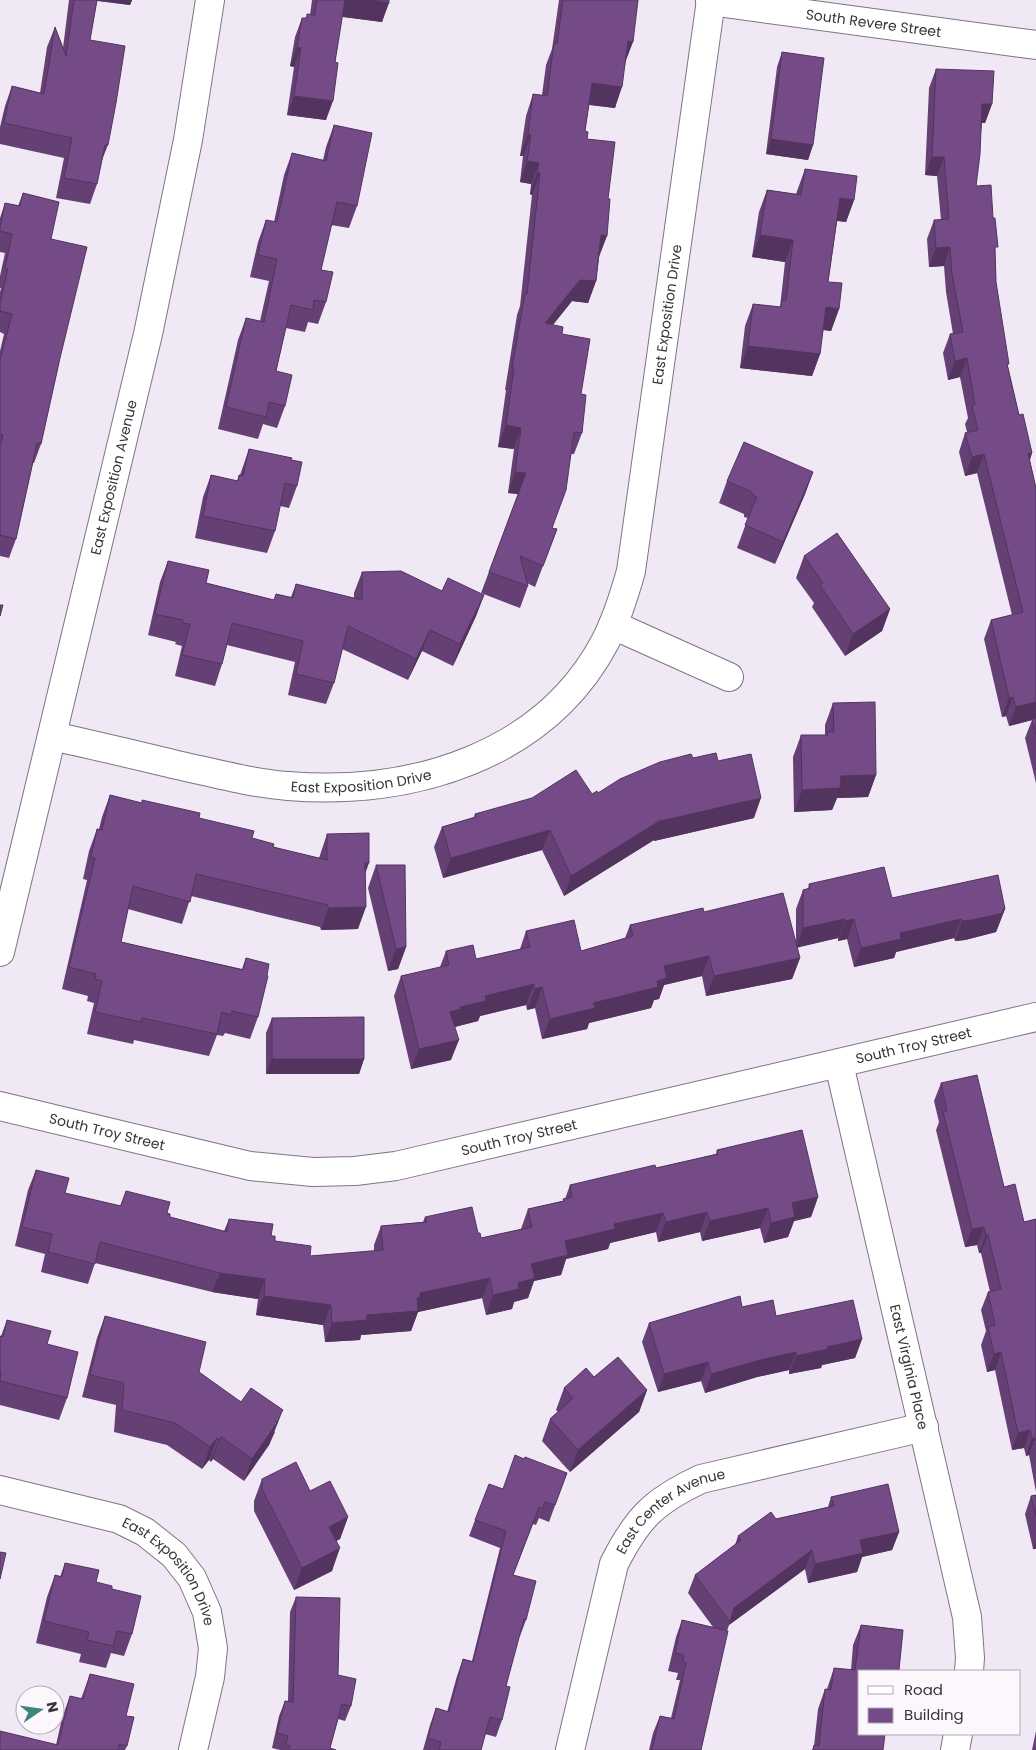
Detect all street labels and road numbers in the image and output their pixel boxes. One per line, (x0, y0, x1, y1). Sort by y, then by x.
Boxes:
street label: South Revere Street (805, 4, 942, 42)
street label: East Exposition Drive (647, 243, 687, 386)
street label: East Exposition Avenue (85, 398, 142, 557)
street label: East Exposition Drive (290, 764, 434, 798)
street label: South Troy Street (854, 1022, 973, 1069)
street label: South Troy Street (47, 1108, 167, 1155)
street label: South Troy Street (459, 1114, 579, 1161)
street label: East Virginia Place (885, 1302, 933, 1432)
street label: East Center Avenue (611, 1464, 727, 1558)
street label: East Exposition Drive (119, 1512, 219, 1627)

